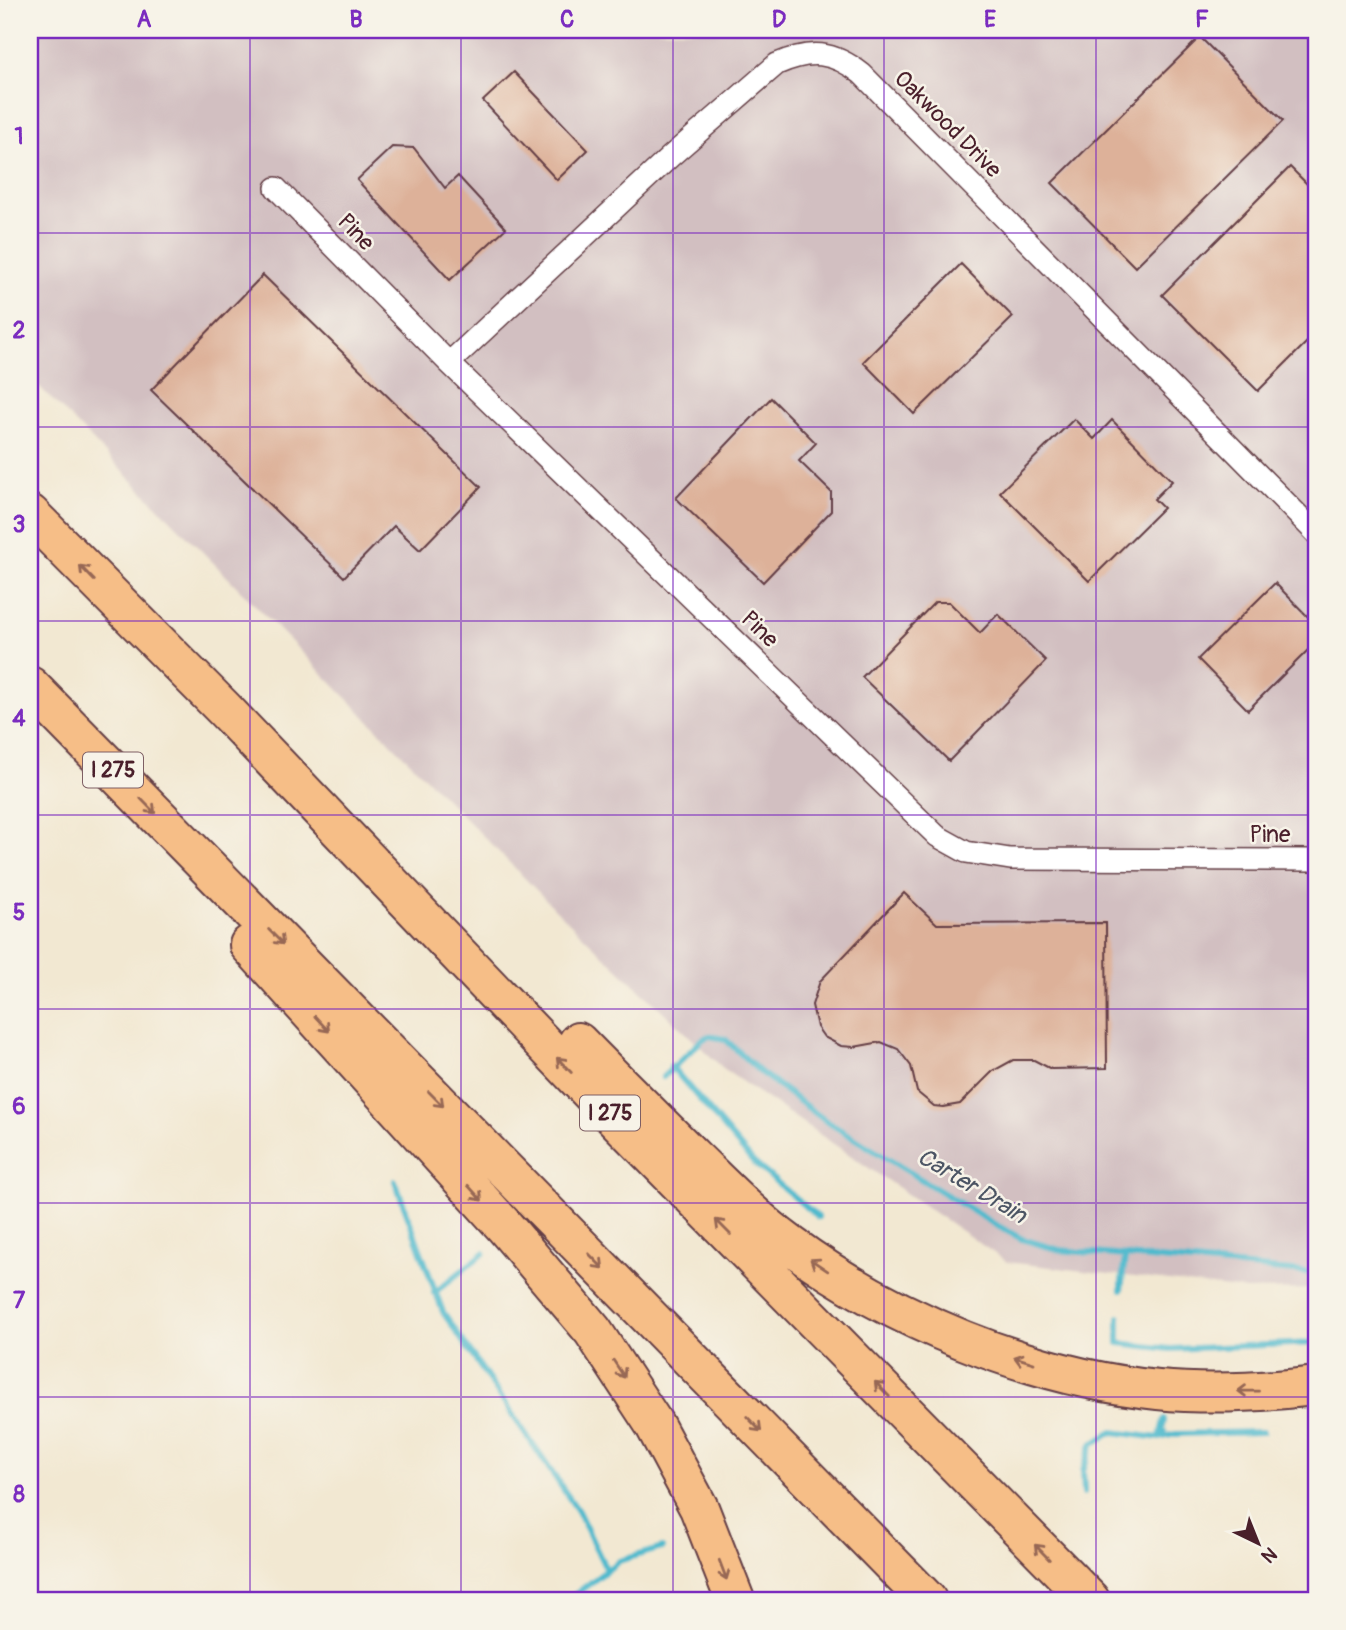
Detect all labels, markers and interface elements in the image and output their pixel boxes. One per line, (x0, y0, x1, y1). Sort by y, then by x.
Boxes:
text: A (137, 5, 152, 34)
text: B (349, 5, 363, 34)
text: C (560, 5, 574, 34)
text: D (772, 5, 786, 34)
text: E (984, 5, 996, 34)
text: F (1195, 5, 1209, 34)
street label: Oakwood Drive (888, 64, 1008, 184)
text: 1 (15, 122, 24, 151)
street label: Pine (331, 207, 381, 257)
text: 2 (13, 316, 26, 345)
text: 3 (13, 510, 25, 539)
one-way arrow (78, 564, 95, 581)
street label: Pine (735, 604, 785, 654)
text: 4 (12, 704, 26, 733)
road number: I 275 (83, 752, 143, 788)
one-way arrow (140, 798, 157, 815)
street label: Pine (1250, 820, 1291, 849)
text: 5 (13, 898, 25, 927)
one-way arrow (268, 928, 285, 945)
one-way arrow (314, 1015, 330, 1033)
one-way arrow (555, 1056, 572, 1073)
one-way arrow (428, 1090, 445, 1107)
text: 6 (12, 1092, 26, 1121)
road number: I 275 (580, 1096, 640, 1130)
water label: Carter Drain (912, 1142, 1033, 1231)
one-way arrow (466, 1184, 483, 1201)
one-way arrow (714, 1219, 731, 1236)
one-way arrow (587, 1252, 604, 1269)
one-way arrow (809, 1258, 829, 1272)
text: 7 (13, 1286, 26, 1315)
one-way arrow (1014, 1352, 1036, 1365)
one-way arrow (611, 1359, 626, 1378)
one-way arrow (874, 1381, 891, 1398)
one-way arrow (1237, 1384, 1260, 1398)
one-way arrow (746, 1416, 763, 1433)
text: 8 (13, 1480, 25, 1509)
north arrow (1224, 1508, 1294, 1578)
text: N (1256, 1542, 1282, 1568)
one-way arrow (1033, 1543, 1050, 1560)
one-way arrow (718, 1559, 731, 1580)

